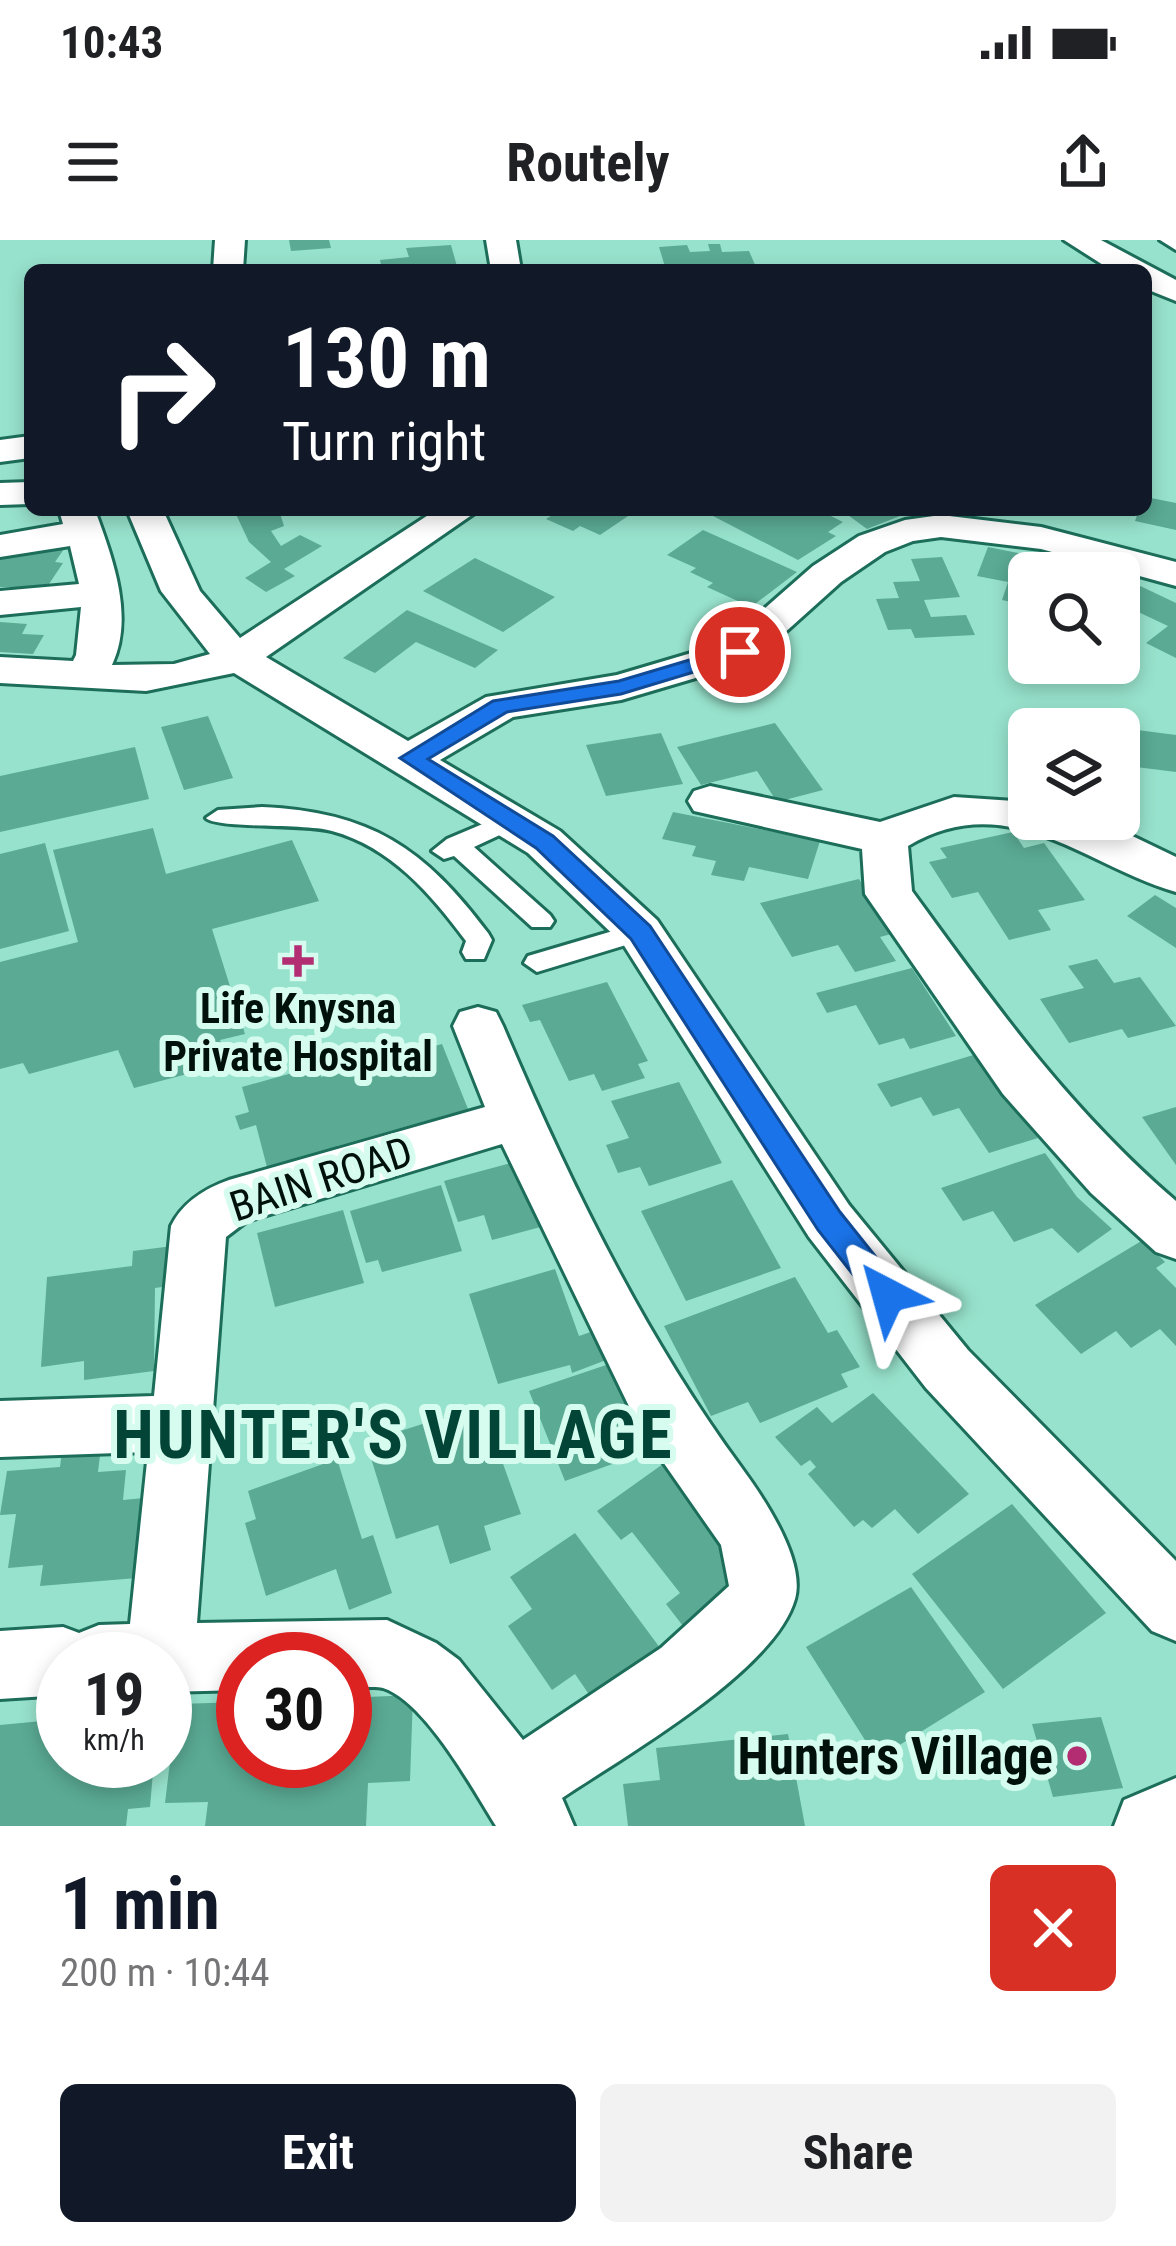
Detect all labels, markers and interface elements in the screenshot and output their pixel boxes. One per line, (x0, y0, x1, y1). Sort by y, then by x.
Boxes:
text: 10:43 (60, 16, 163, 69)
icon: menu (60, 129, 126, 195)
icon: share (1050, 129, 1116, 195)
text: Routely (506, 131, 670, 194)
text: 130 m (282, 309, 491, 408)
icon: right (84, 312, 240, 468)
text: Turn right (282, 410, 486, 473)
map controls (1008, 552, 1140, 840)
button: search (1008, 552, 1140, 684)
pin (689, 601, 791, 703)
icon: arrive (707, 619, 773, 685)
button: layers (1008, 708, 1140, 840)
marker: Life Knysna Private Hospital (282, 945, 314, 977)
place label: Life Knysna Private Hospital (163, 984, 433, 1081)
street label: BAIN ROAD (224, 1127, 418, 1231)
position arrow (825, 1232, 951, 1358)
district label: HUNTER'S VILLAGE (113, 1397, 675, 1474)
speed limit sign: 30 (216, 1632, 372, 1788)
text: 19 (84, 1659, 144, 1730)
text: km/h (83, 1722, 145, 1757)
place label: Hunters Village (738, 1727, 1053, 1786)
marker: Hunters Village (1064, 1743, 1090, 1769)
text: 1 min (60, 1862, 220, 1947)
button: close (990, 1865, 1116, 1991)
text: 200 m · 10:44 (60, 1950, 270, 1996)
button: Exit (60, 2084, 576, 2222)
button: Share (600, 2084, 1116, 2222)

